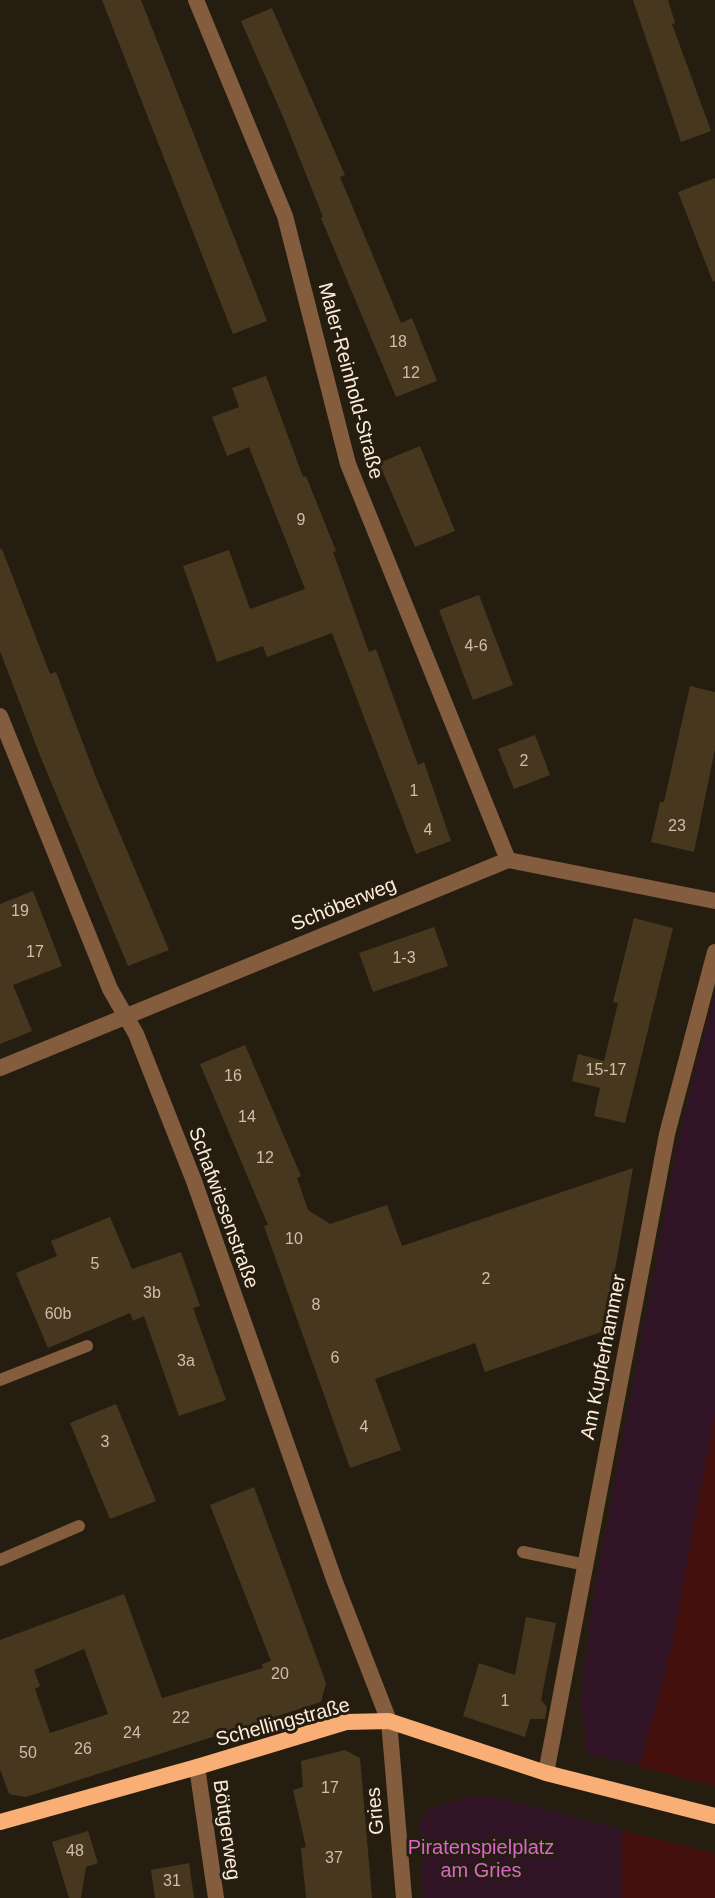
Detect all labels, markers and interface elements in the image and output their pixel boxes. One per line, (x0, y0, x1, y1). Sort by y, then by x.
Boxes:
street label: Maler-Reinhold-Straße (312, 280, 388, 482)
house number: 18 (389, 333, 407, 353)
house number: 12 (402, 364, 420, 384)
house number: 9 (297, 511, 305, 531)
house number: 4-6 (464, 637, 488, 657)
house number: 2 (520, 752, 528, 772)
house number: 1 (410, 782, 418, 802)
house number: 23 (668, 817, 686, 837)
house number: 4 (424, 821, 432, 841)
street label: Schöberweg (288, 873, 400, 937)
house number: 19 (11, 902, 29, 922)
house number: 17 (26, 943, 44, 963)
house number: 1-3 (392, 949, 416, 969)
house number: 15-17 (586, 1061, 626, 1081)
house number: 16 (224, 1067, 242, 1087)
house number: 14 (238, 1108, 256, 1128)
street label: Schafwiesenstraße (183, 1124, 263, 1292)
house number: 12 (256, 1149, 274, 1169)
house number: 10 (285, 1230, 303, 1250)
house number: 5 (91, 1255, 99, 1275)
house number: 2 (482, 1270, 490, 1290)
street label: Am Kupferhammer (576, 1272, 632, 1442)
house number: 3b (143, 1284, 161, 1304)
house number: 8 (312, 1296, 320, 1316)
house number: 60b (45, 1305, 71, 1325)
house number: 6 (331, 1349, 339, 1369)
house number: 3a (177, 1352, 195, 1372)
house number: 4 (360, 1418, 368, 1438)
house number: 3 (101, 1433, 109, 1453)
house number: 20 (271, 1665, 289, 1685)
house number: 1 (501, 1692, 509, 1712)
street label: Schellingstraße (213, 1694, 353, 1752)
house number: 22 (172, 1709, 190, 1729)
house number: 24 (123, 1724, 141, 1744)
house number: 26 (74, 1740, 92, 1760)
house number: 50 (19, 1744, 37, 1764)
street label: Böttgerweg (207, 1778, 245, 1882)
house number: 17 (321, 1779, 339, 1799)
street label: Gries (362, 1786, 390, 1836)
park label: Piratenspielplatz am Gries (408, 1836, 554, 1883)
house number: 48 (66, 1842, 84, 1862)
house number: 37 (325, 1849, 343, 1869)
house number: 31 (163, 1872, 181, 1892)

